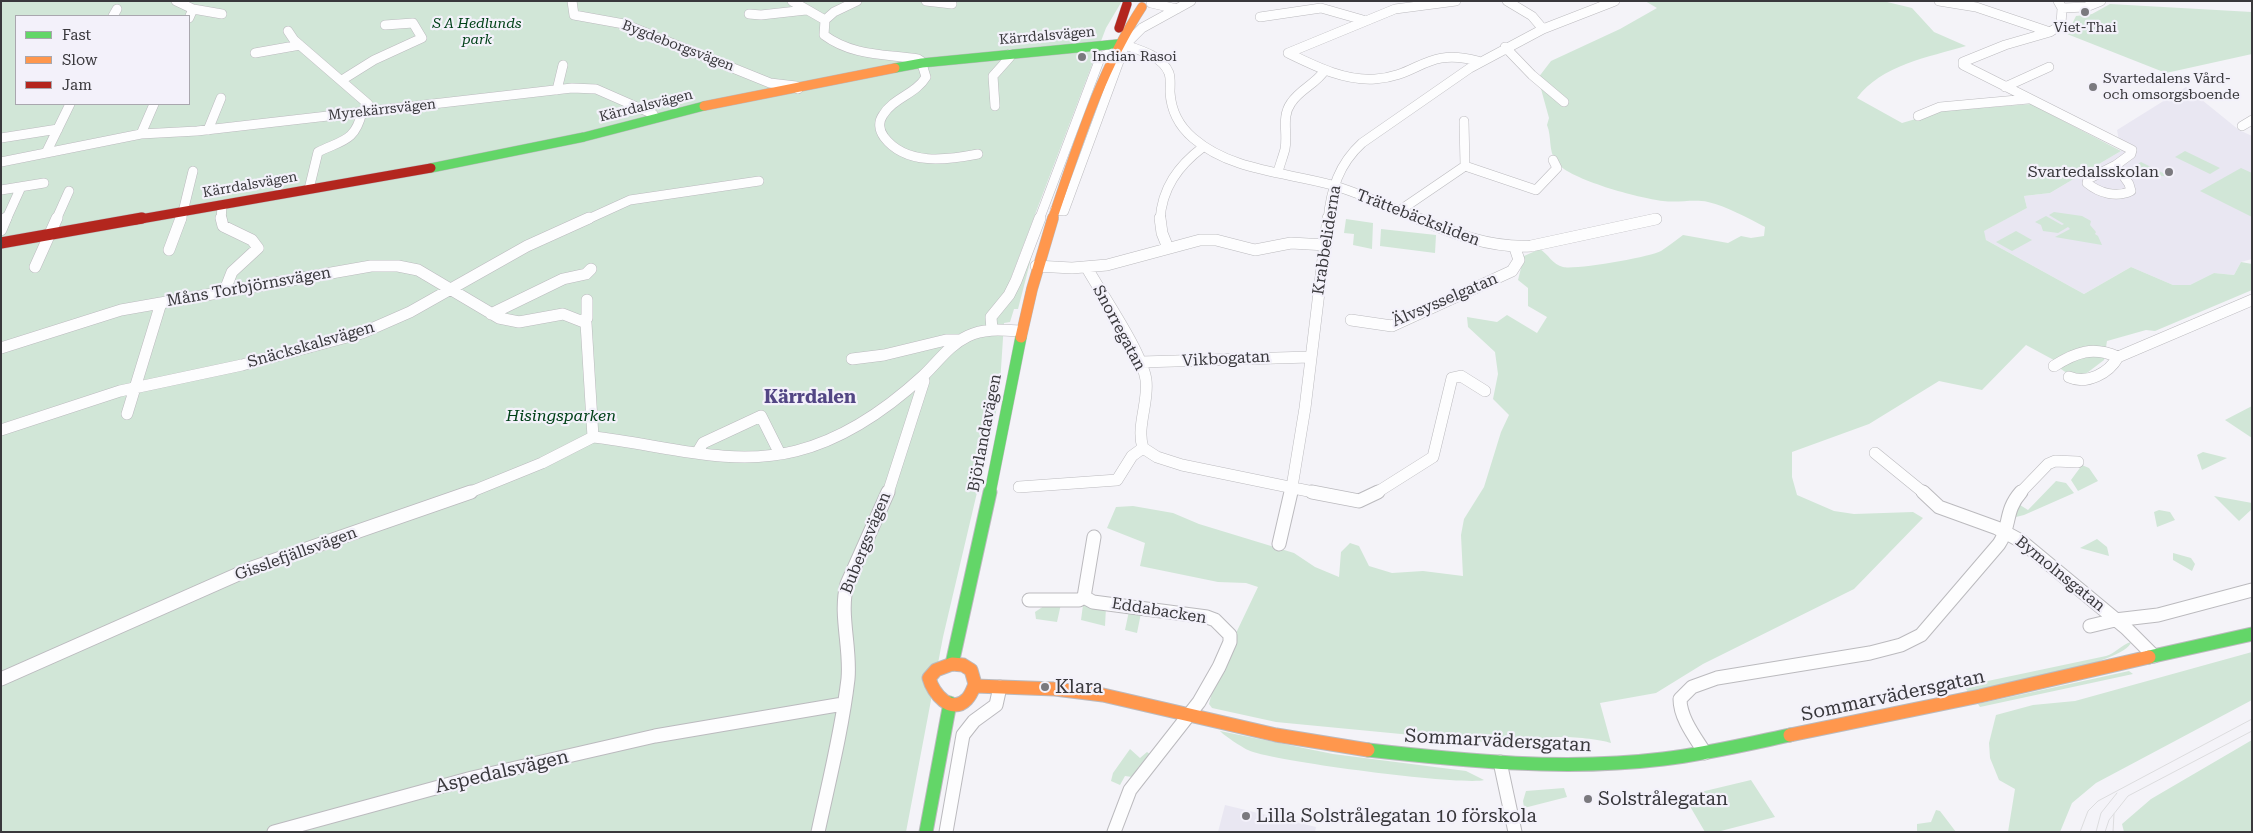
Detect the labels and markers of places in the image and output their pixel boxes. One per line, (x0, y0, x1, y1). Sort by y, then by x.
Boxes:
marker: Viet-Thai (2079, 6, 2091, 18)
place label: Viet-Thai (2053, 20, 2117, 36)
place label: Indian Rasoi (1092, 49, 1177, 65)
marker: Indian Rasoi (1076, 51, 1088, 63)
place label: Svartedalens Vård- och omsorgsboende (2103, 71, 2240, 104)
marker: Svartedalens Vård- och omsorgsboende (2087, 81, 2099, 93)
place label: Svartedalsskolan (2028, 162, 2159, 182)
marker: Svartedalsskolan (2163, 166, 2175, 178)
place label: Klara (1055, 676, 1103, 698)
marker: Klara (1039, 681, 1051, 693)
place label: Solstrålegatan (1598, 788, 1728, 810)
marker: Solstrålegatan (1582, 793, 1594, 805)
place label: Lilla Solstrålegatan 10 förskola (1256, 805, 1537, 827)
marker: Lilla Solstrålegatan 10 förskola (1240, 810, 1252, 822)

